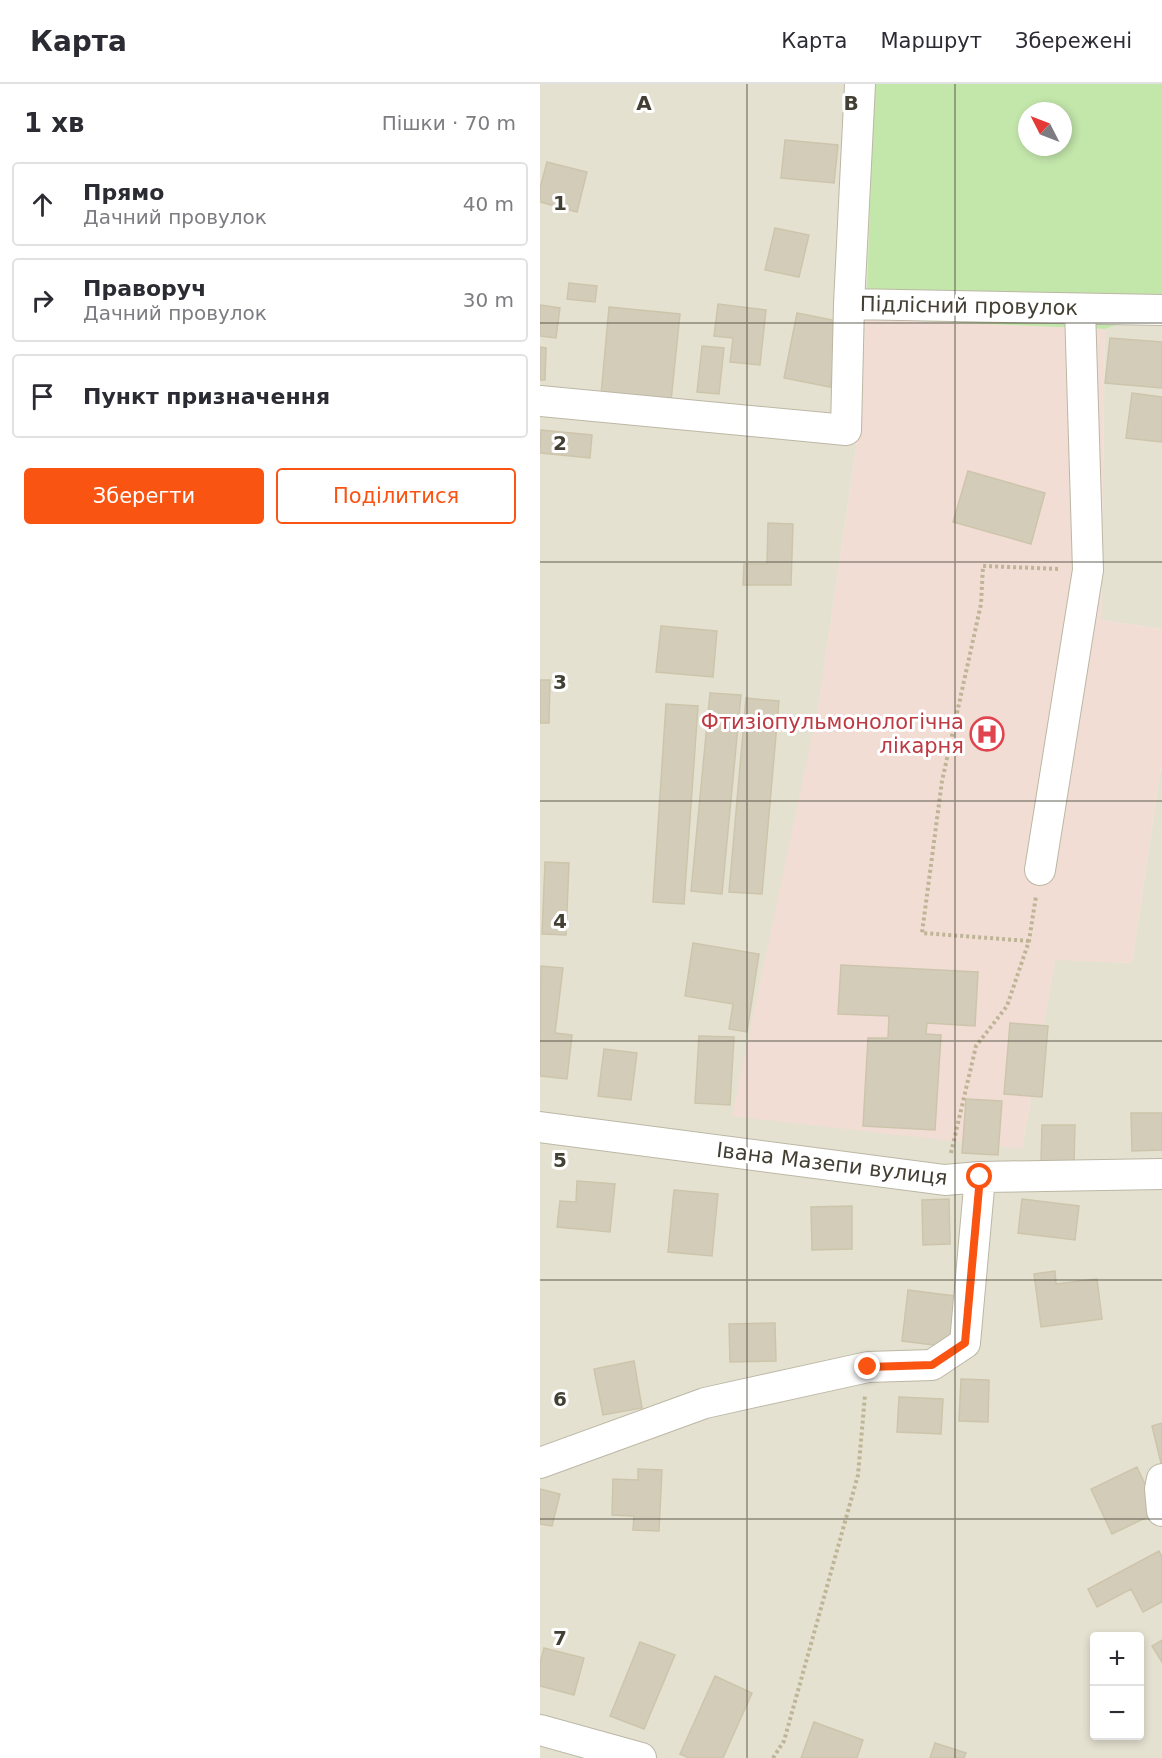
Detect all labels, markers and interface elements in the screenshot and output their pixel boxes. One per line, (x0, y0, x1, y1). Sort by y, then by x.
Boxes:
text: Карта (30, 25, 127, 58)
text: Карта (781, 29, 847, 53)
text: Маршрут (880, 29, 982, 53)
text: Збережені (1015, 29, 1132, 53)
text: A (636, 91, 652, 115)
text: B (843, 91, 859, 115)
north arrow (1018, 102, 1072, 156)
text: 1 хв (24, 108, 84, 138)
text: Пішки · 70 m (382, 111, 516, 135)
text: Прямо (83, 180, 164, 205)
icon: ahead (26, 188, 59, 221)
text: 1 (553, 191, 567, 215)
text: 40 m (463, 192, 514, 216)
text: Дачний провулок (83, 205, 267, 229)
text: Праворуч (83, 276, 206, 301)
icon: right (26, 284, 59, 317)
text: 30 m (463, 288, 514, 312)
street label: Підлісний провулок (860, 292, 1078, 320)
text: Дачний провулок (83, 301, 267, 325)
icon: arrive (26, 380, 59, 413)
text: Пункт призначення (83, 384, 330, 409)
text: 2 (553, 431, 567, 455)
button: Зберегти (24, 468, 264, 524)
button: Поділитися (276, 468, 516, 524)
text: 3 (553, 670, 567, 694)
place label: Фтизіопульмонологічна лікарня (701, 710, 964, 758)
hospital icon: Фтизіопульмонологічна лікарня (969, 716, 1005, 752)
text: 4 (553, 909, 567, 933)
street label: Івана Мазепи вулиця (715, 1138, 949, 1190)
text: 5 (553, 1148, 567, 1172)
route start (966, 1163, 992, 1189)
route end (854, 1353, 880, 1379)
text: 6 (553, 1387, 567, 1411)
text: 7 (553, 1626, 567, 1650)
map controls (1090, 1632, 1144, 1740)
button: + (1090, 1632, 1144, 1686)
button: − (1090, 1686, 1144, 1740)

